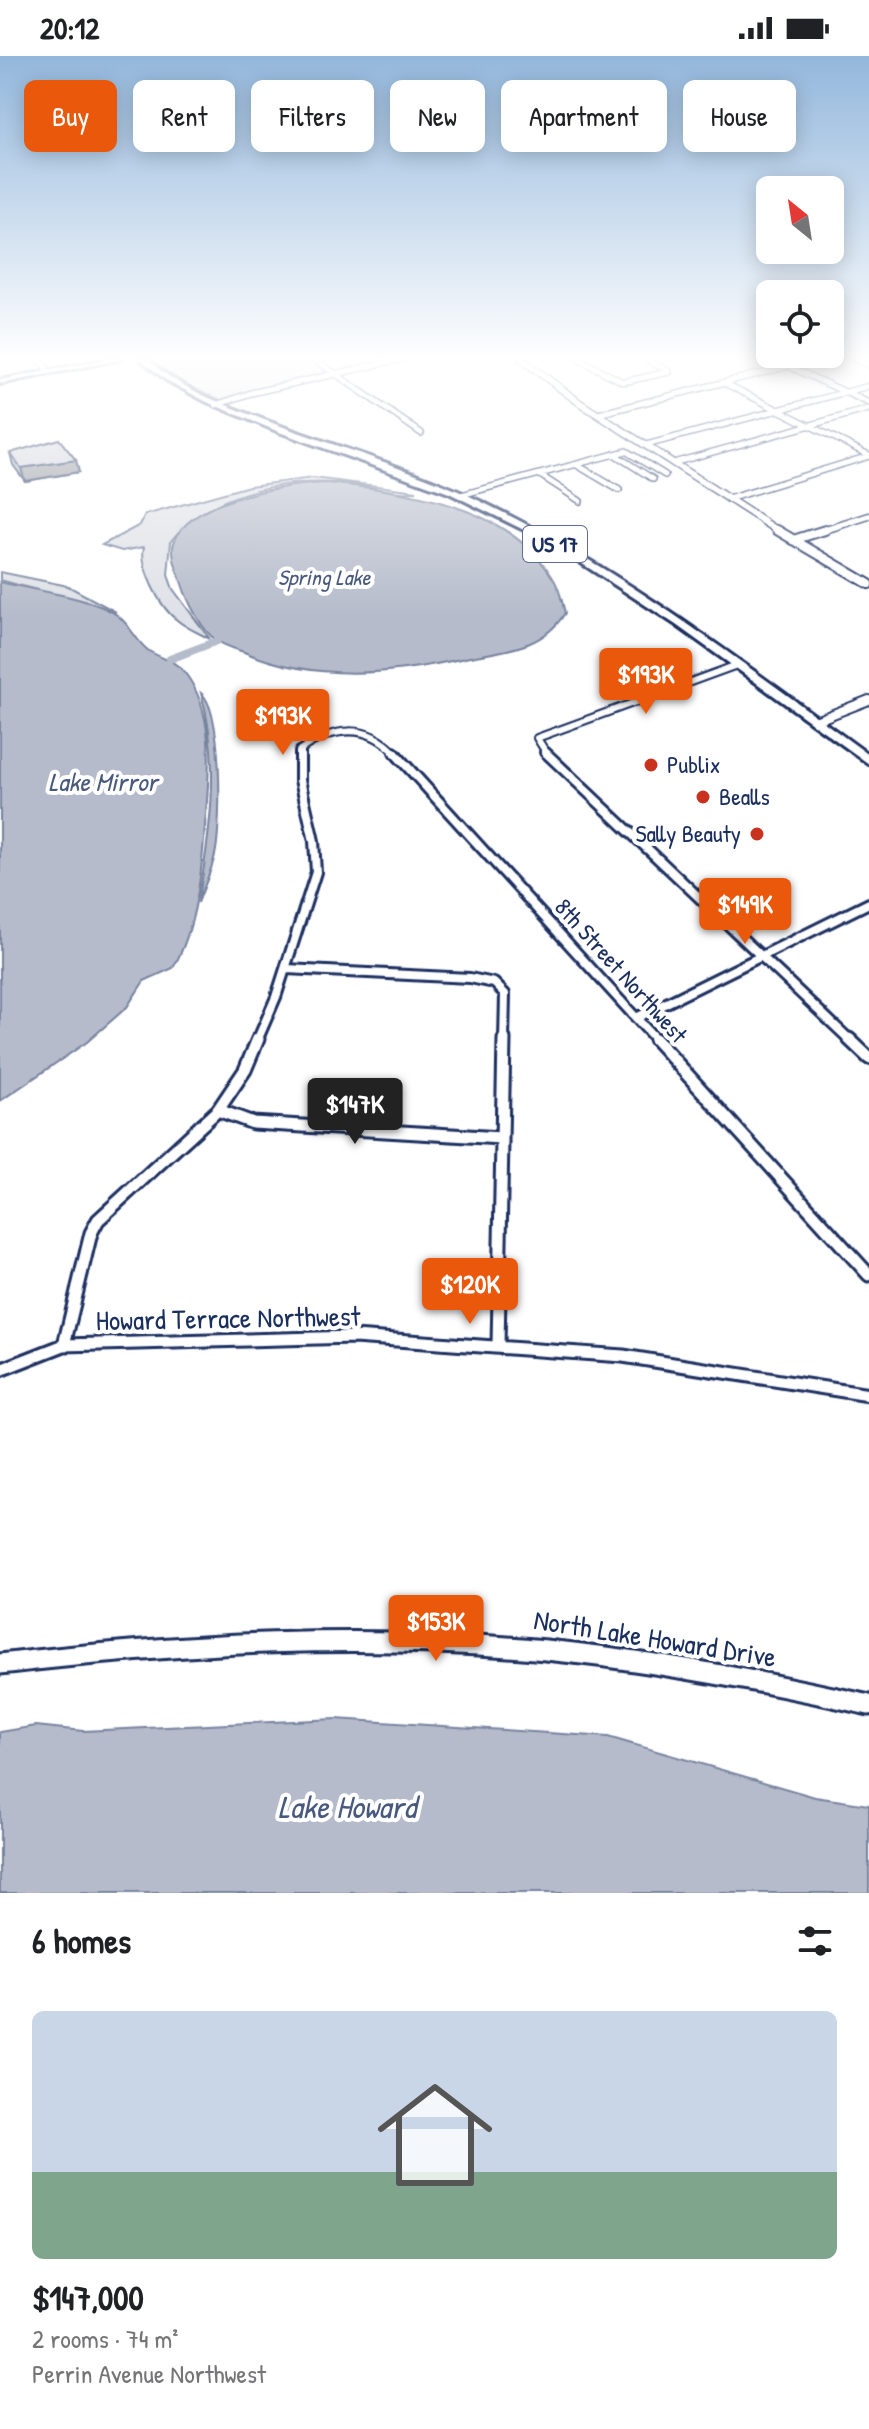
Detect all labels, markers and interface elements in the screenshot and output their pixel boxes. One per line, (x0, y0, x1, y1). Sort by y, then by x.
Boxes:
text: 20:12 (40, 8, 99, 48)
chip: Buy (24, 80, 117, 152)
chip: Rent (133, 80, 235, 152)
chip: Filters (251, 80, 374, 152)
chip: New (390, 80, 485, 152)
chip: Apartment (501, 80, 667, 152)
chip: House (683, 80, 796, 152)
north arrow (756, 176, 844, 264)
map controls (756, 176, 844, 368)
button: locate (756, 280, 844, 368)
road number: US 17 (523, 526, 587, 562)
water label: Spring Lake (278, 562, 371, 592)
pin: $193K (590, 648, 702, 716)
text: $193K (617, 656, 675, 691)
pin: $193K (227, 689, 339, 757)
text: $193K (254, 697, 312, 732)
place label: Publix (667, 748, 721, 780)
marker: Publix (642, 756, 660, 774)
water label: Lake Mirror (49, 764, 160, 799)
place label: Bealls (719, 780, 770, 812)
marker: Bealls (694, 788, 712, 806)
place label: Sally Beauty (635, 817, 741, 849)
marker: Sally Beauty (748, 825, 766, 843)
pin: $149K (689, 878, 801, 946)
text: $149K (717, 886, 773, 921)
street label: 8th Street Northwest (548, 891, 696, 1050)
pin: $147K (299, 1078, 411, 1146)
text: $147K (326, 1086, 384, 1121)
pin: $120K (414, 1258, 526, 1326)
text: $120K (440, 1266, 500, 1301)
street label: Howard Terrace Northwest (95, 1297, 361, 1339)
pin: $153K (380, 1595, 492, 1663)
street label: North Lake Howard Drive (531, 1600, 779, 1676)
text: $153K (407, 1603, 465, 1638)
water label: Lake Howard (278, 1785, 420, 1828)
text: 6 homes (32, 1918, 131, 1964)
icon: filters (793, 1919, 837, 1963)
icon: home (363, 2063, 507, 2207)
text: $147,000 (32, 2275, 144, 2321)
text: 2 rooms · 74 m² (32, 2321, 178, 2356)
text: Perrin Avenue Northwest (32, 2356, 266, 2391)

